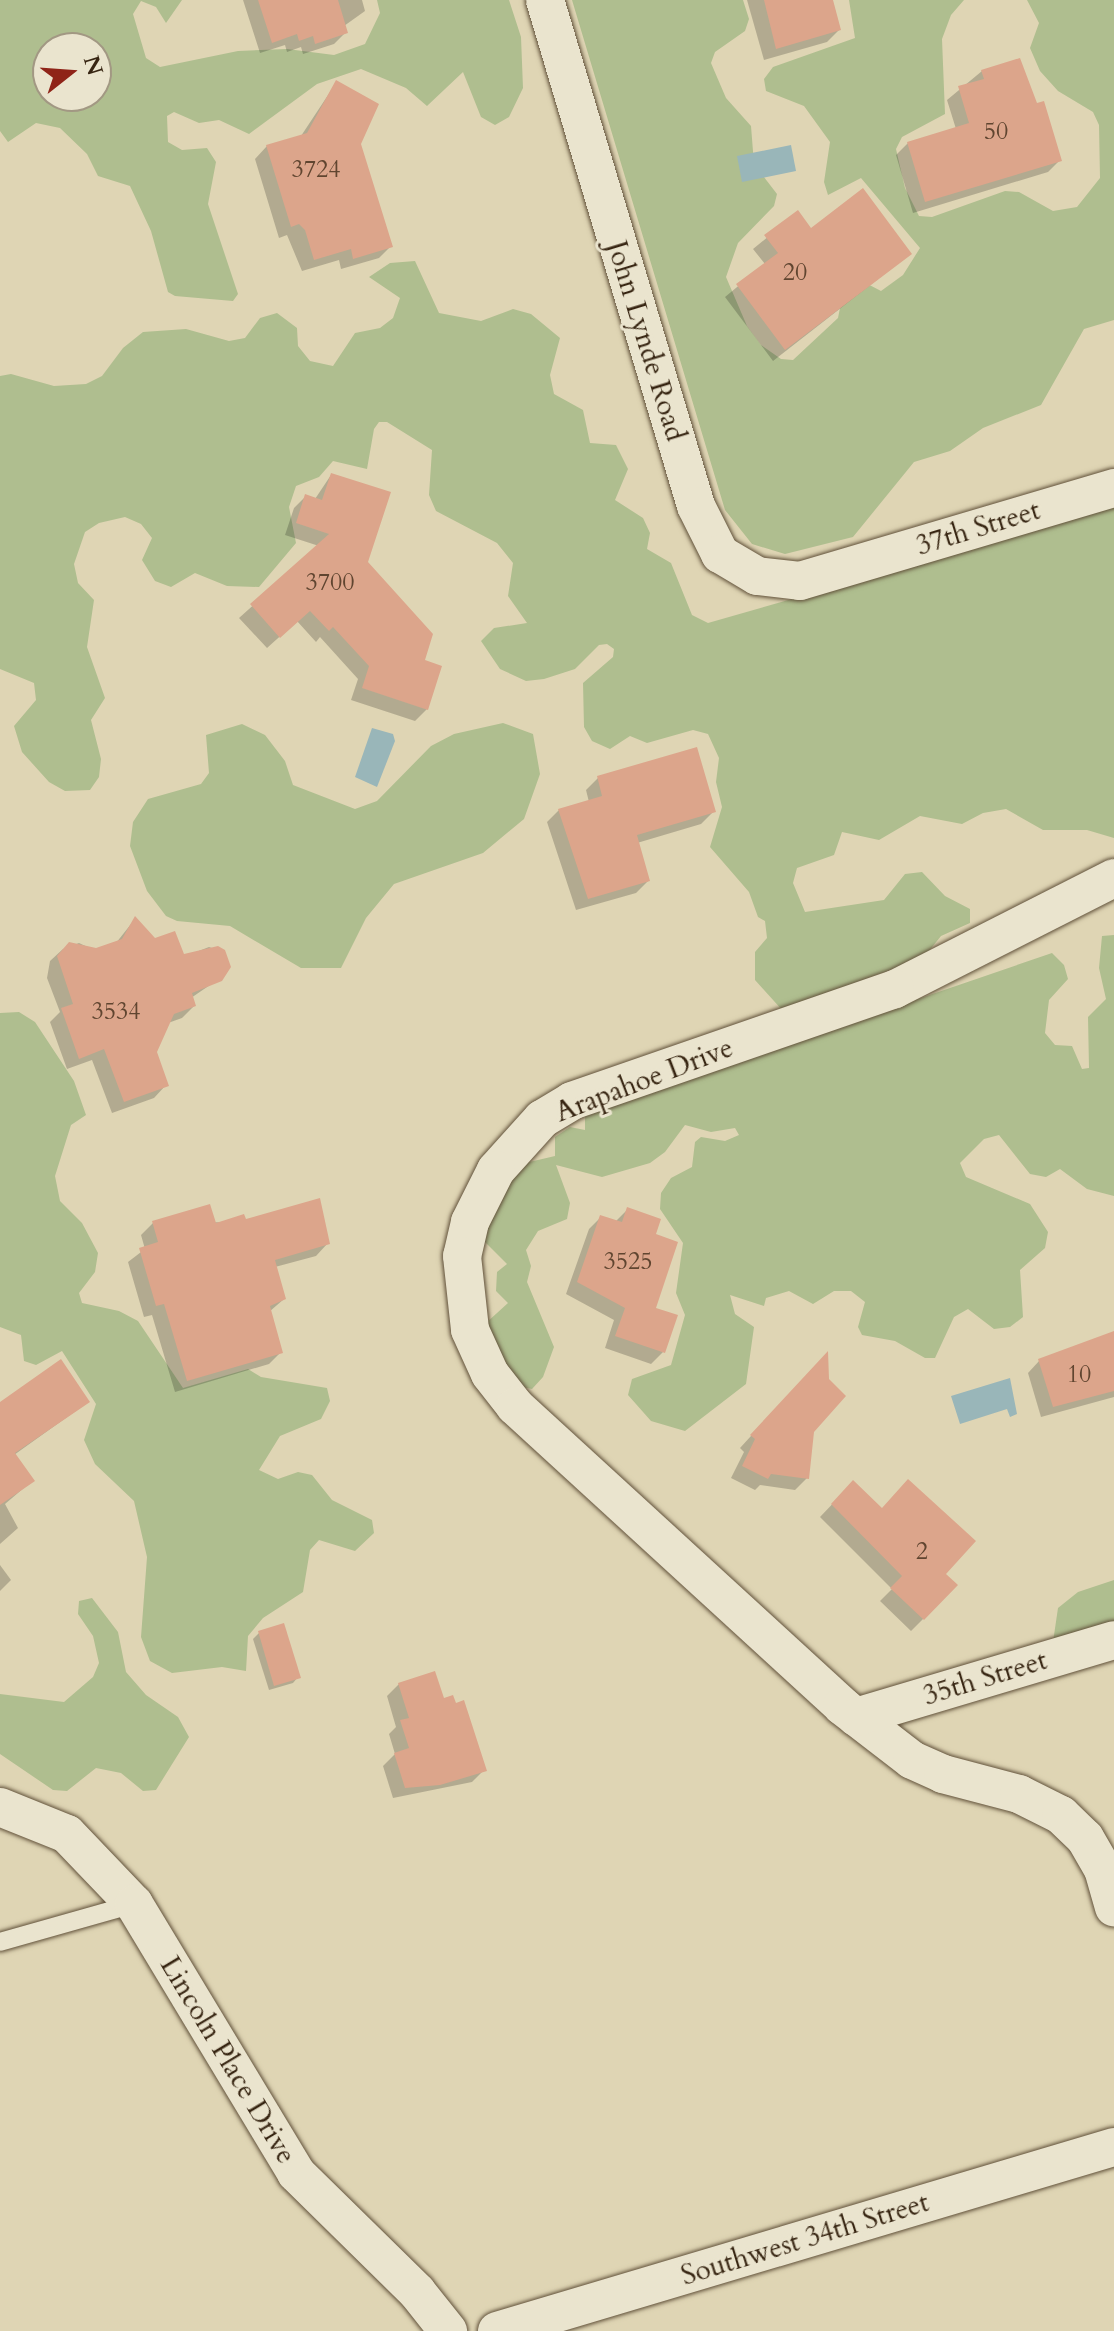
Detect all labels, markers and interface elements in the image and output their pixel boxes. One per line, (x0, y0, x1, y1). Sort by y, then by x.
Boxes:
north arrow (32, 32, 112, 112)
text: N (76, 52, 110, 79)
house number: 50 (984, 118, 1008, 146)
house number: 3724 (291, 156, 341, 184)
street label: John Lynde Road (600, 237, 692, 445)
house number: 20 (783, 259, 807, 287)
street label: 37th Street (912, 493, 1044, 563)
house number: 3700 (305, 569, 355, 597)
house number: 3534 (91, 998, 141, 1026)
street label: Arapahoe Drive (550, 1031, 738, 1129)
house number: 3525 (603, 1248, 653, 1276)
house number: 10 (1067, 1361, 1091, 1389)
house number: 2 (916, 1538, 928, 1566)
street label: 35th Street (919, 1643, 1051, 1713)
street label: Lincoln Place Drive (153, 1950, 303, 2170)
street label: Southwest 34th Street (677, 2185, 933, 2293)

